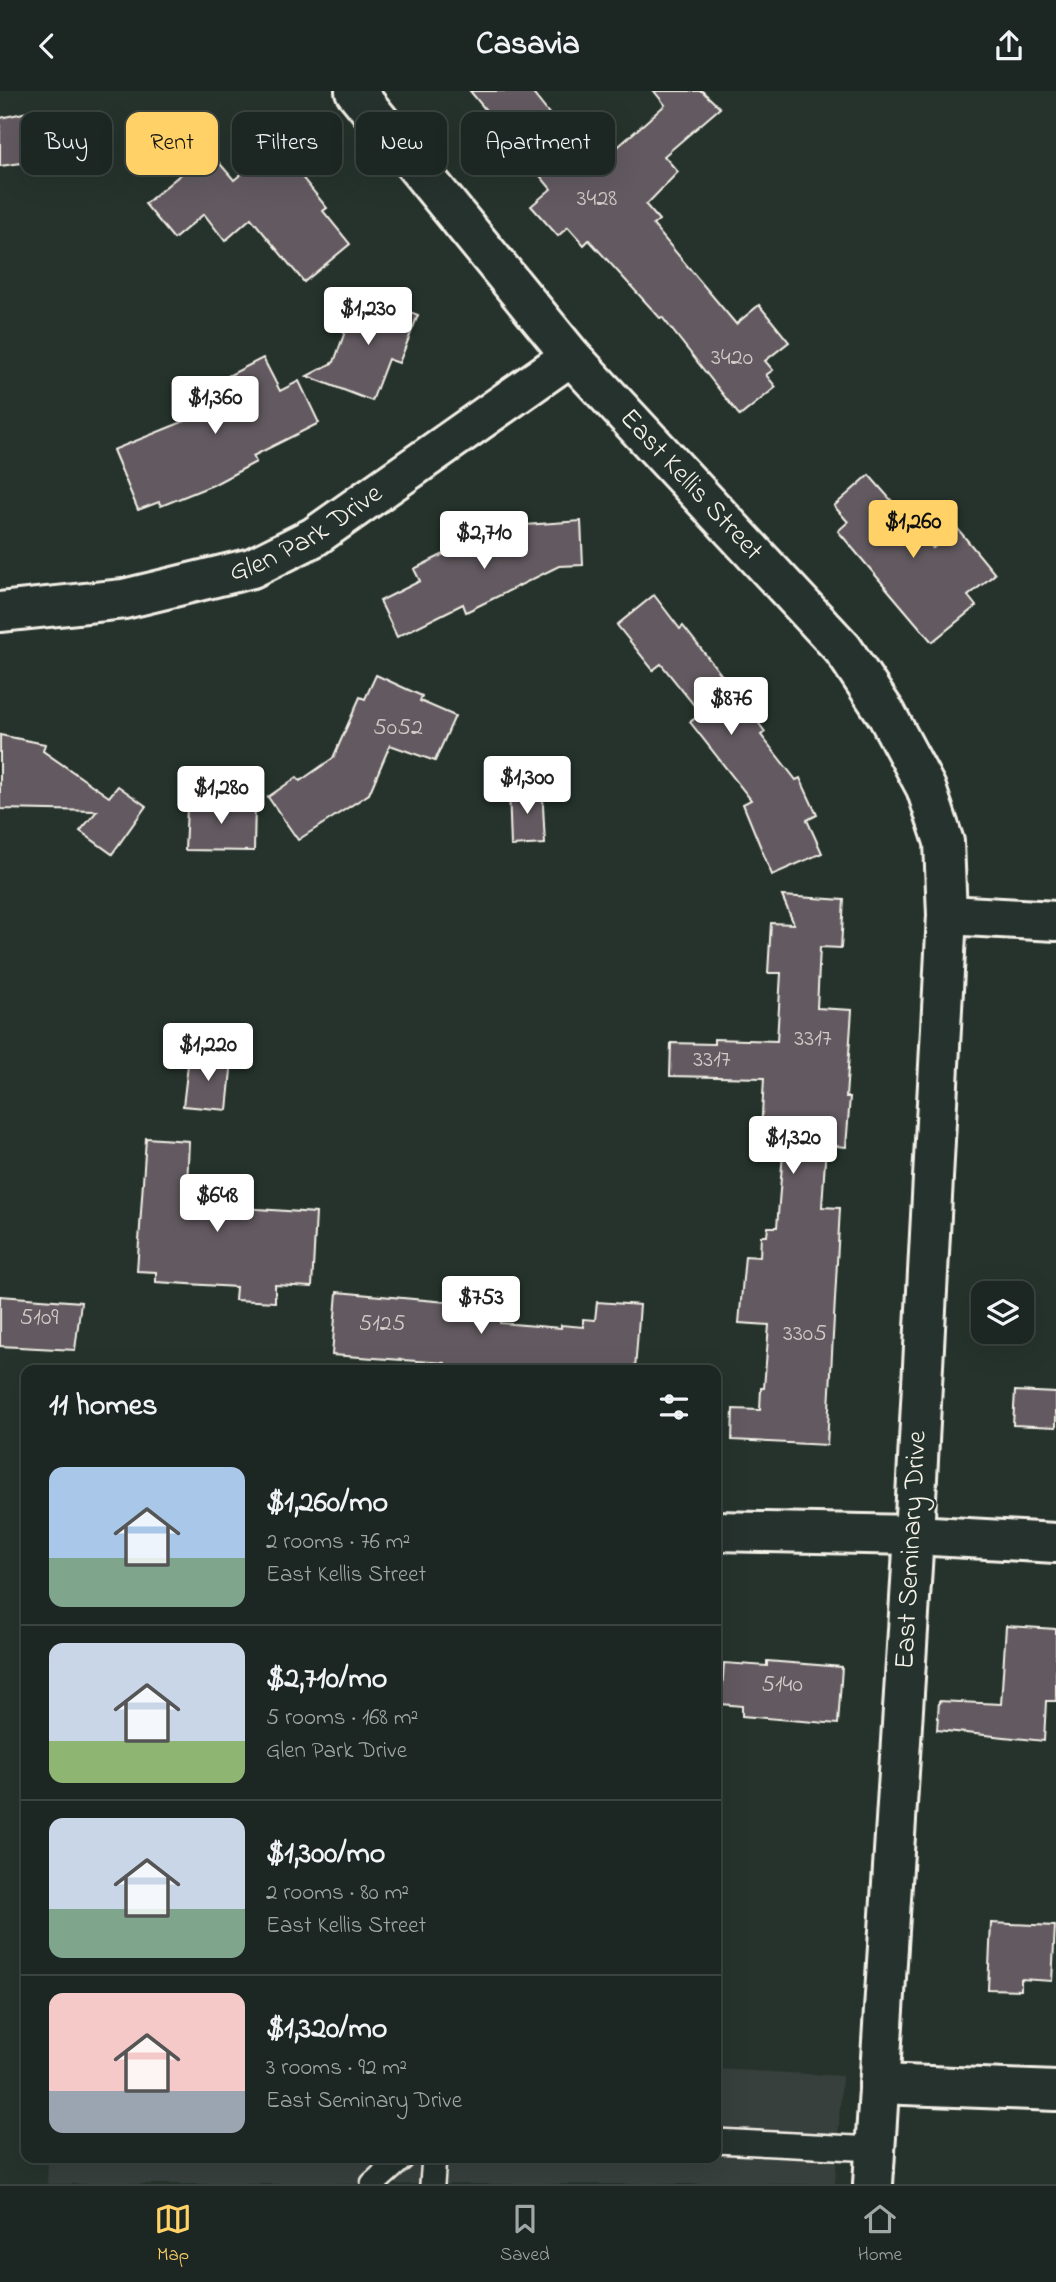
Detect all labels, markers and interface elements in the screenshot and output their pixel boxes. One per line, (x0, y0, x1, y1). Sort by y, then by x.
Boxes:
text: Casavia (476, 22, 580, 69)
icon: back (28, 27, 66, 65)
icon: share (990, 27, 1028, 65)
chip: Buy (21, 112, 112, 175)
chip: Rent (126, 112, 218, 175)
chip: Filters (232, 112, 342, 175)
chip: New (356, 112, 447, 175)
chip: Apartment (461, 112, 615, 175)
house number: 3428 (577, 182, 617, 217)
pin: $1,230 (311, 287, 425, 347)
text: $1,230 (340, 293, 396, 326)
house number: 3420 (711, 341, 753, 376)
pin: $1,360 (158, 377, 272, 436)
text: $1,360 (188, 382, 242, 415)
street label: East Kellis Street (609, 400, 772, 571)
street label: Glen Park Drive (226, 474, 392, 593)
pin: $1,260 (856, 501, 970, 560)
text: $1,260 (885, 506, 941, 539)
pin: $2,710 (427, 511, 541, 571)
text: $2,710 (456, 517, 512, 550)
pin: $876 (690, 677, 772, 737)
text: $876 (710, 683, 752, 716)
house number: 5052 (373, 711, 423, 746)
pin: $1,300 (470, 757, 584, 816)
text: $1,300 (500, 762, 554, 795)
pin: $1,280 (164, 767, 278, 826)
text: $1,280 (193, 772, 249, 805)
house number: 3317 (794, 1022, 832, 1057)
pin: $1,220 (151, 1023, 265, 1083)
text: $1,220 (179, 1029, 237, 1062)
house number: 3317 (693, 1043, 731, 1078)
pin: $1,320 (736, 1117, 850, 1176)
text: $1,320 (765, 1122, 821, 1155)
pin: $648 (176, 1175, 258, 1234)
text: $648 (196, 1180, 238, 1213)
pin: $753 (440, 1277, 522, 1336)
map controls (971, 1281, 1034, 1344)
button: layers (971, 1281, 1034, 1344)
text: $753 (458, 1282, 504, 1315)
house number: 5109 (20, 1301, 59, 1336)
house number: 5125 (358, 1307, 406, 1342)
house number: 3305 (783, 1317, 827, 1352)
text: 11 homes (49, 1385, 157, 1429)
icon: filters (655, 1388, 693, 1426)
street label: East Seminary Drive (885, 1429, 939, 1670)
text: $1,260/mo (266, 1482, 388, 1526)
icon: home (105, 1495, 189, 1579)
text: 2 rooms · 76 m² (266, 1526, 410, 1559)
text: East Kellis Street (266, 1559, 426, 1592)
text: $2,710/mo (266, 1658, 387, 1702)
house number: 5140 (761, 1668, 803, 1703)
icon: home (105, 1671, 189, 1755)
text: 5 rooms · 168 m² (266, 1702, 418, 1735)
text: Glen Park Drive (266, 1735, 407, 1768)
text: $1,300/mo (266, 1833, 385, 1877)
icon: home (105, 1846, 189, 1930)
text: 2 rooms · 80 m² (266, 1877, 409, 1910)
text: East Kellis Street (266, 1910, 426, 1943)
text: $1,320/mo (266, 2008, 387, 2052)
icon: home (105, 2021, 189, 2105)
text: 3 rooms · 92 m² (266, 2052, 407, 2085)
text: East Seminary Drive (266, 2085, 462, 2118)
tab: Map (154, 2200, 192, 2269)
tab: Saved (500, 2200, 550, 2269)
tab: Home (858, 2200, 902, 2269)

